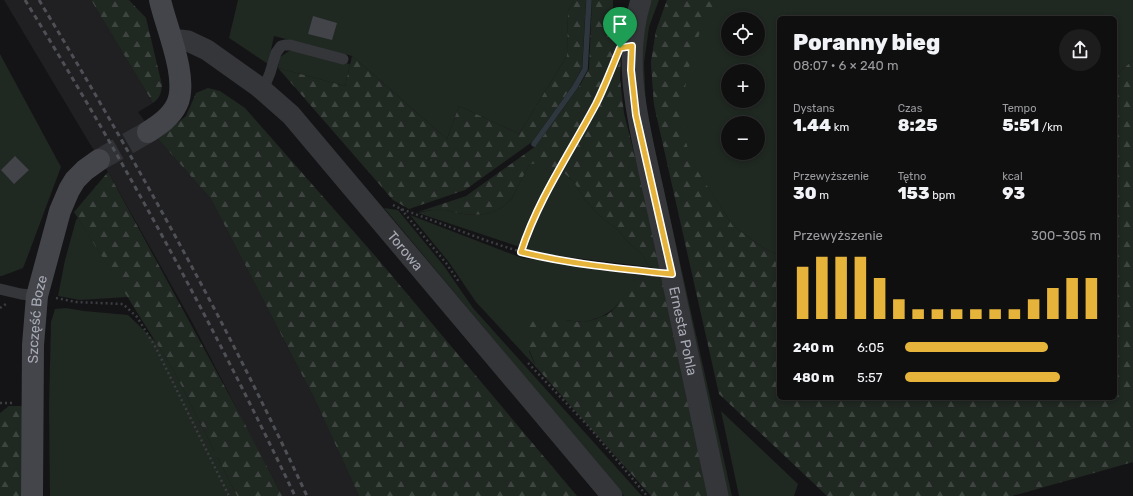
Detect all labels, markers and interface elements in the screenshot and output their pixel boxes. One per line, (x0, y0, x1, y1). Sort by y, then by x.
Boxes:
pin (603, 7.0, 637, 48)
map controls (721, 12, 765, 160)
button: locate (721, 12, 765, 56)
icon: arrive (609, 13, 631, 35)
text: Poranny bieg (793, 29, 940, 56)
button: share (1059, 29, 1101, 71)
text: 08:07 · 6 × 240 m (793, 58, 899, 73)
button: + (721, 64, 765, 108)
text: Dystans (793, 102, 835, 115)
text: Czas (898, 102, 922, 115)
text: Tempo (1002, 102, 1036, 115)
text: 1.44 (793, 115, 831, 135)
text: 8:25 (898, 115, 938, 135)
text: 5:51 (1002, 115, 1039, 135)
button: − (721, 116, 765, 160)
text: km (831, 121, 849, 134)
text: /km (1039, 121, 1063, 134)
text: Przewyższenie (793, 170, 869, 183)
text: Tętno (898, 170, 926, 183)
text: kcal (1002, 170, 1023, 183)
text: 30 (793, 183, 817, 203)
text: 153 (898, 183, 930, 203)
text: 93 (1002, 183, 1025, 203)
text: m (817, 189, 829, 202)
text: bpm (930, 189, 955, 202)
street label: Torowa (384, 227, 427, 274)
text: Przewyższenie (793, 228, 883, 243)
text: 300–305 m (1031, 228, 1101, 243)
street label: Szczęść Boze (24, 273, 51, 364)
street label: Ernesta Pohla (665, 285, 701, 377)
text: 240 m (793, 340, 834, 355)
text: 6:05 (857, 340, 884, 355)
text: 480 m (793, 370, 834, 385)
text: 5:57 (857, 370, 882, 385)

